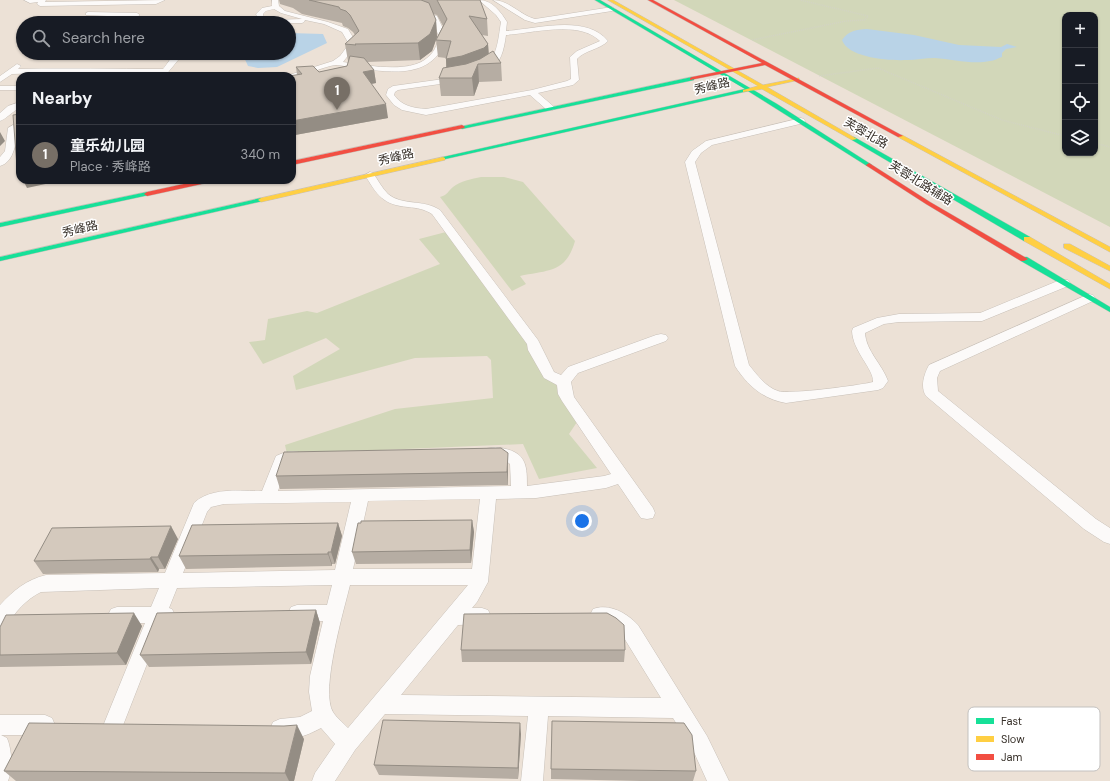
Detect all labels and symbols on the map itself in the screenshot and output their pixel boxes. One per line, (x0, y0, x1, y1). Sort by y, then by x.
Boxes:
street label: 秀峰路 (693, 74, 731, 98)
pin: 1 (324, 77, 350, 110)
street label: 芙蓉北路 (841, 114, 891, 152)
street label: 秀峰路 (377, 145, 415, 169)
street label: 芙蓉北路辅路 (886, 157, 956, 209)
street label: 秀峰路 (61, 217, 99, 241)
your location (572, 511, 592, 531)
legend (968, 707, 1100, 771)
text: Fast (1001, 714, 1022, 728)
text: Slow (1001, 732, 1025, 746)
text: Jam (1001, 750, 1022, 764)

